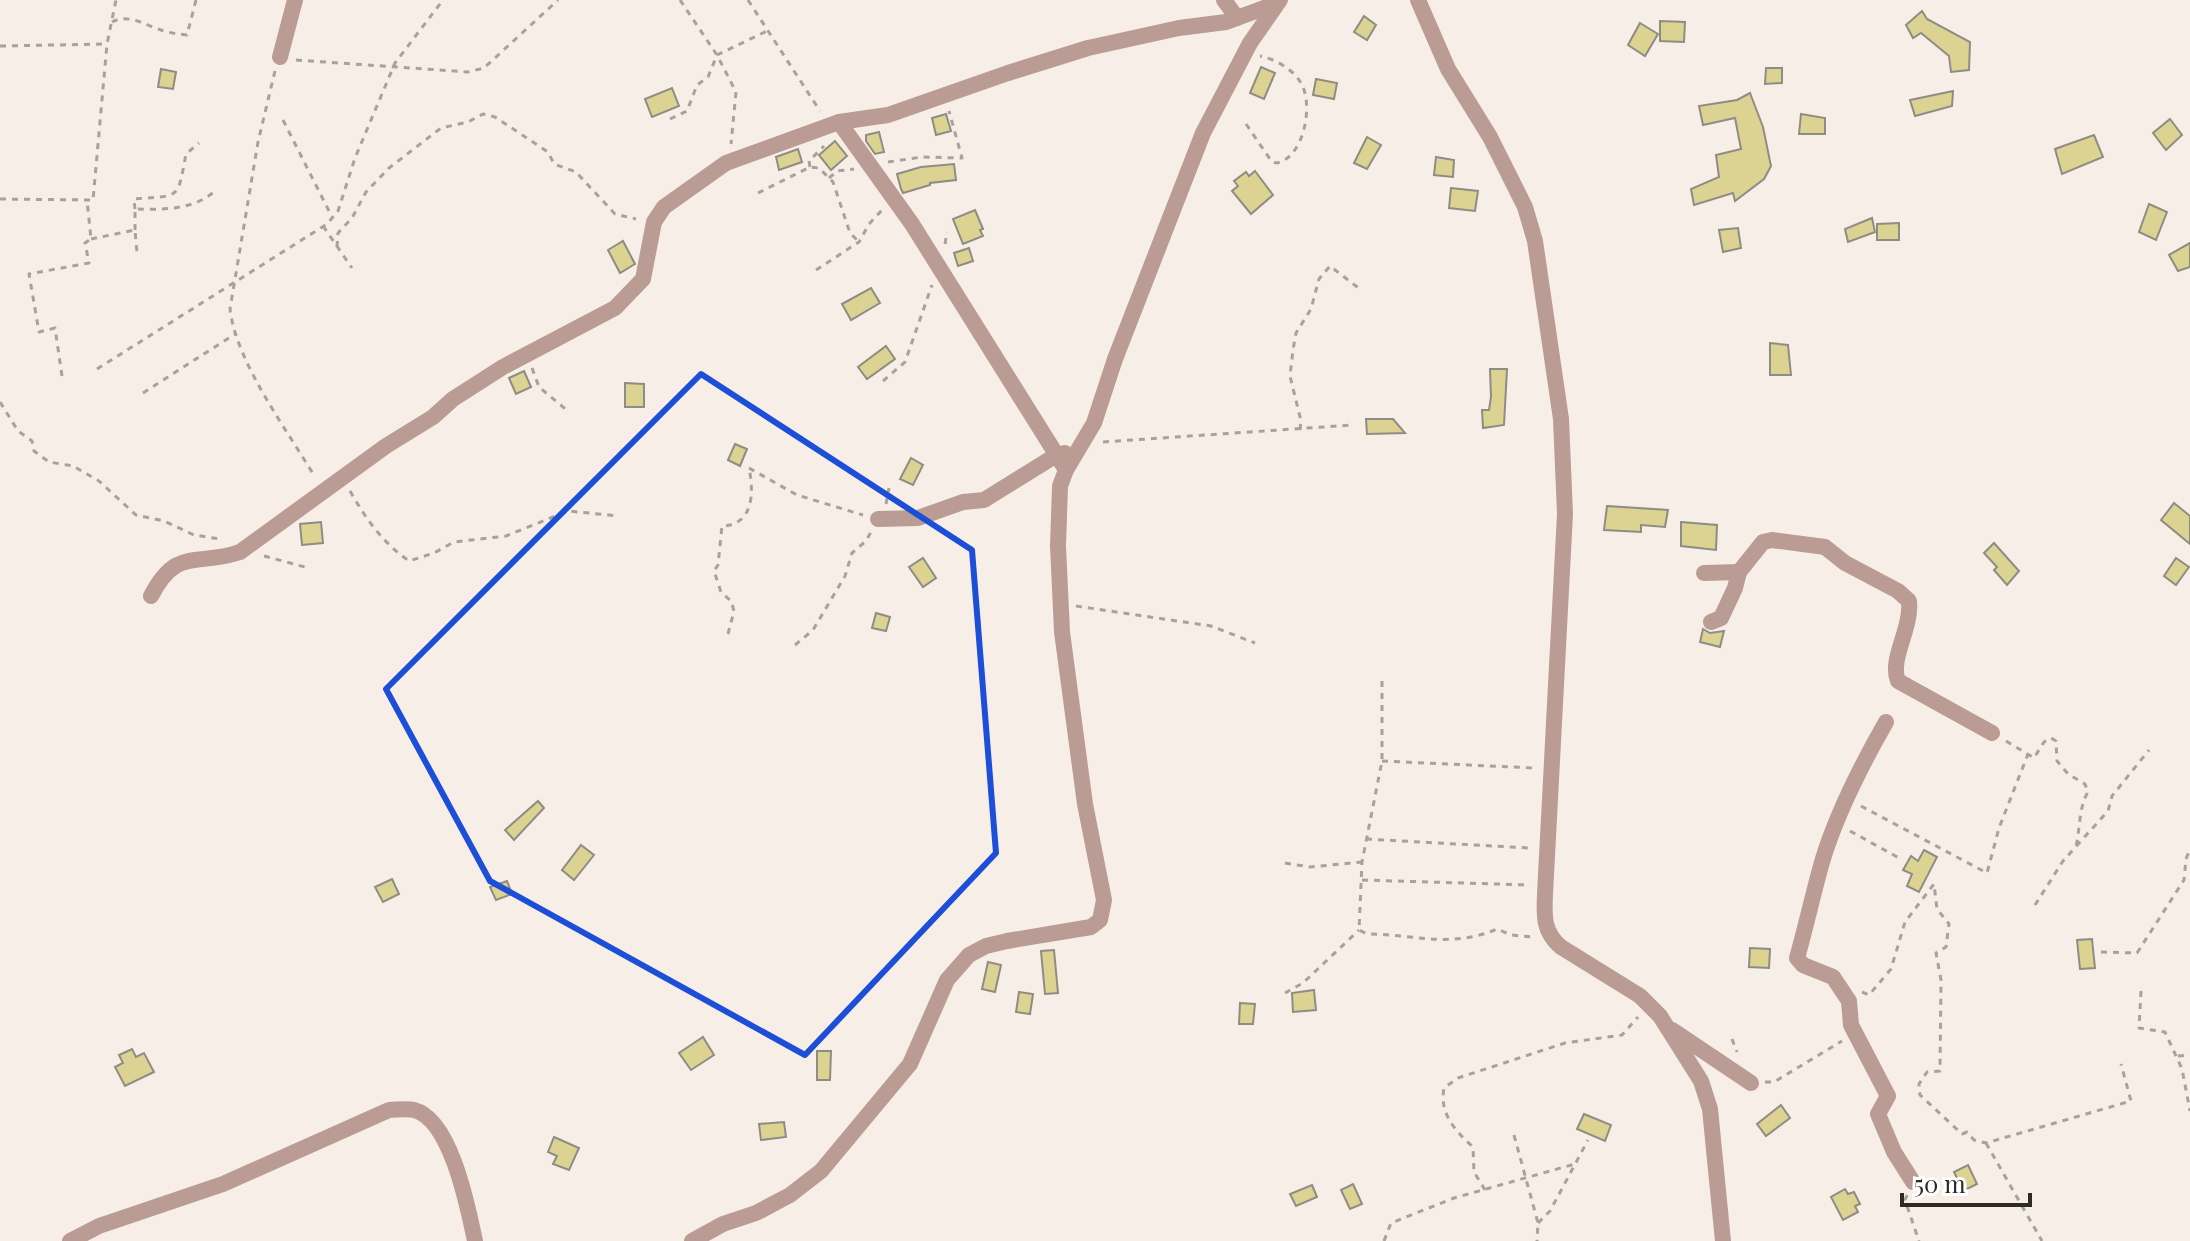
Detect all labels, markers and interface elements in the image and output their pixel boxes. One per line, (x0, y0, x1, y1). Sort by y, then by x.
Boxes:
scale bar (1902, 1157, 2030, 1207)
text: 50 m (1914, 1167, 1966, 1199)

